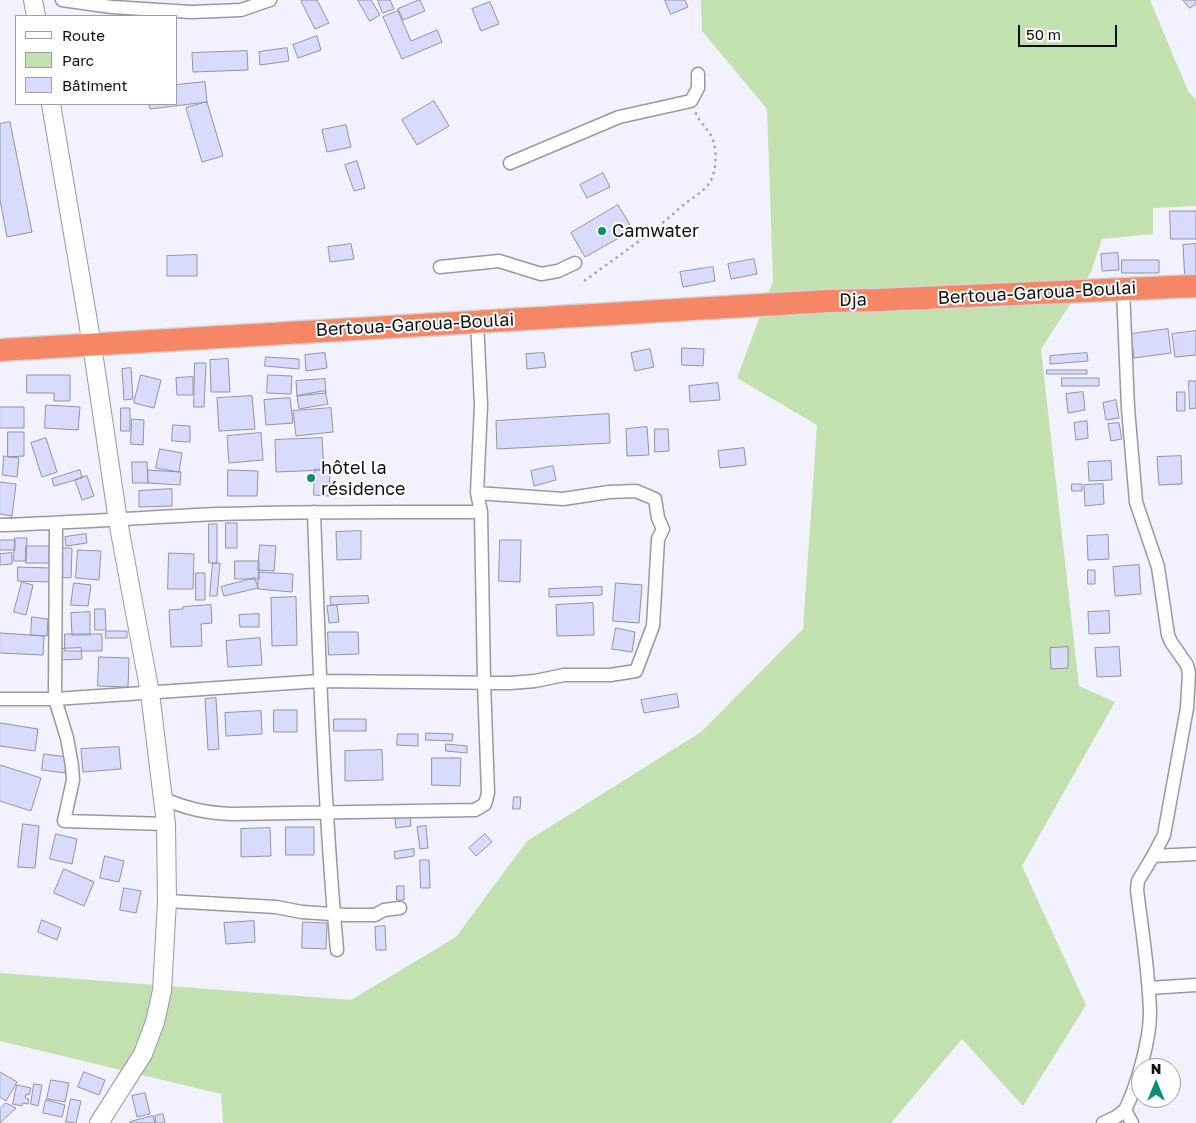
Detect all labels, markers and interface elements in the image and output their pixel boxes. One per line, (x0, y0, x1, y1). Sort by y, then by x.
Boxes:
legend (15, 15, 178, 105)
scale bar (1021, 15, 1120, 47)
text: 50 m (1026, 25, 1061, 43)
text: Route (62, 26, 105, 44)
text: Parc (62, 51, 94, 69)
text: Bâtiment (62, 76, 127, 94)
place label: Camwater (612, 220, 699, 242)
marker: Camwater (596, 225, 608, 237)
street label: Bertoua-Garoua-Boulai (937, 277, 1137, 309)
street label: Dja (839, 289, 867, 311)
street label: Bertoua-Garoua-Boulai (315, 309, 515, 341)
place label: hôtel la résidence (321, 457, 405, 499)
marker: hôtel la résidence (305, 472, 317, 484)
north arrow (1131, 1058, 1181, 1108)
text: N (1151, 1060, 1161, 1077)

